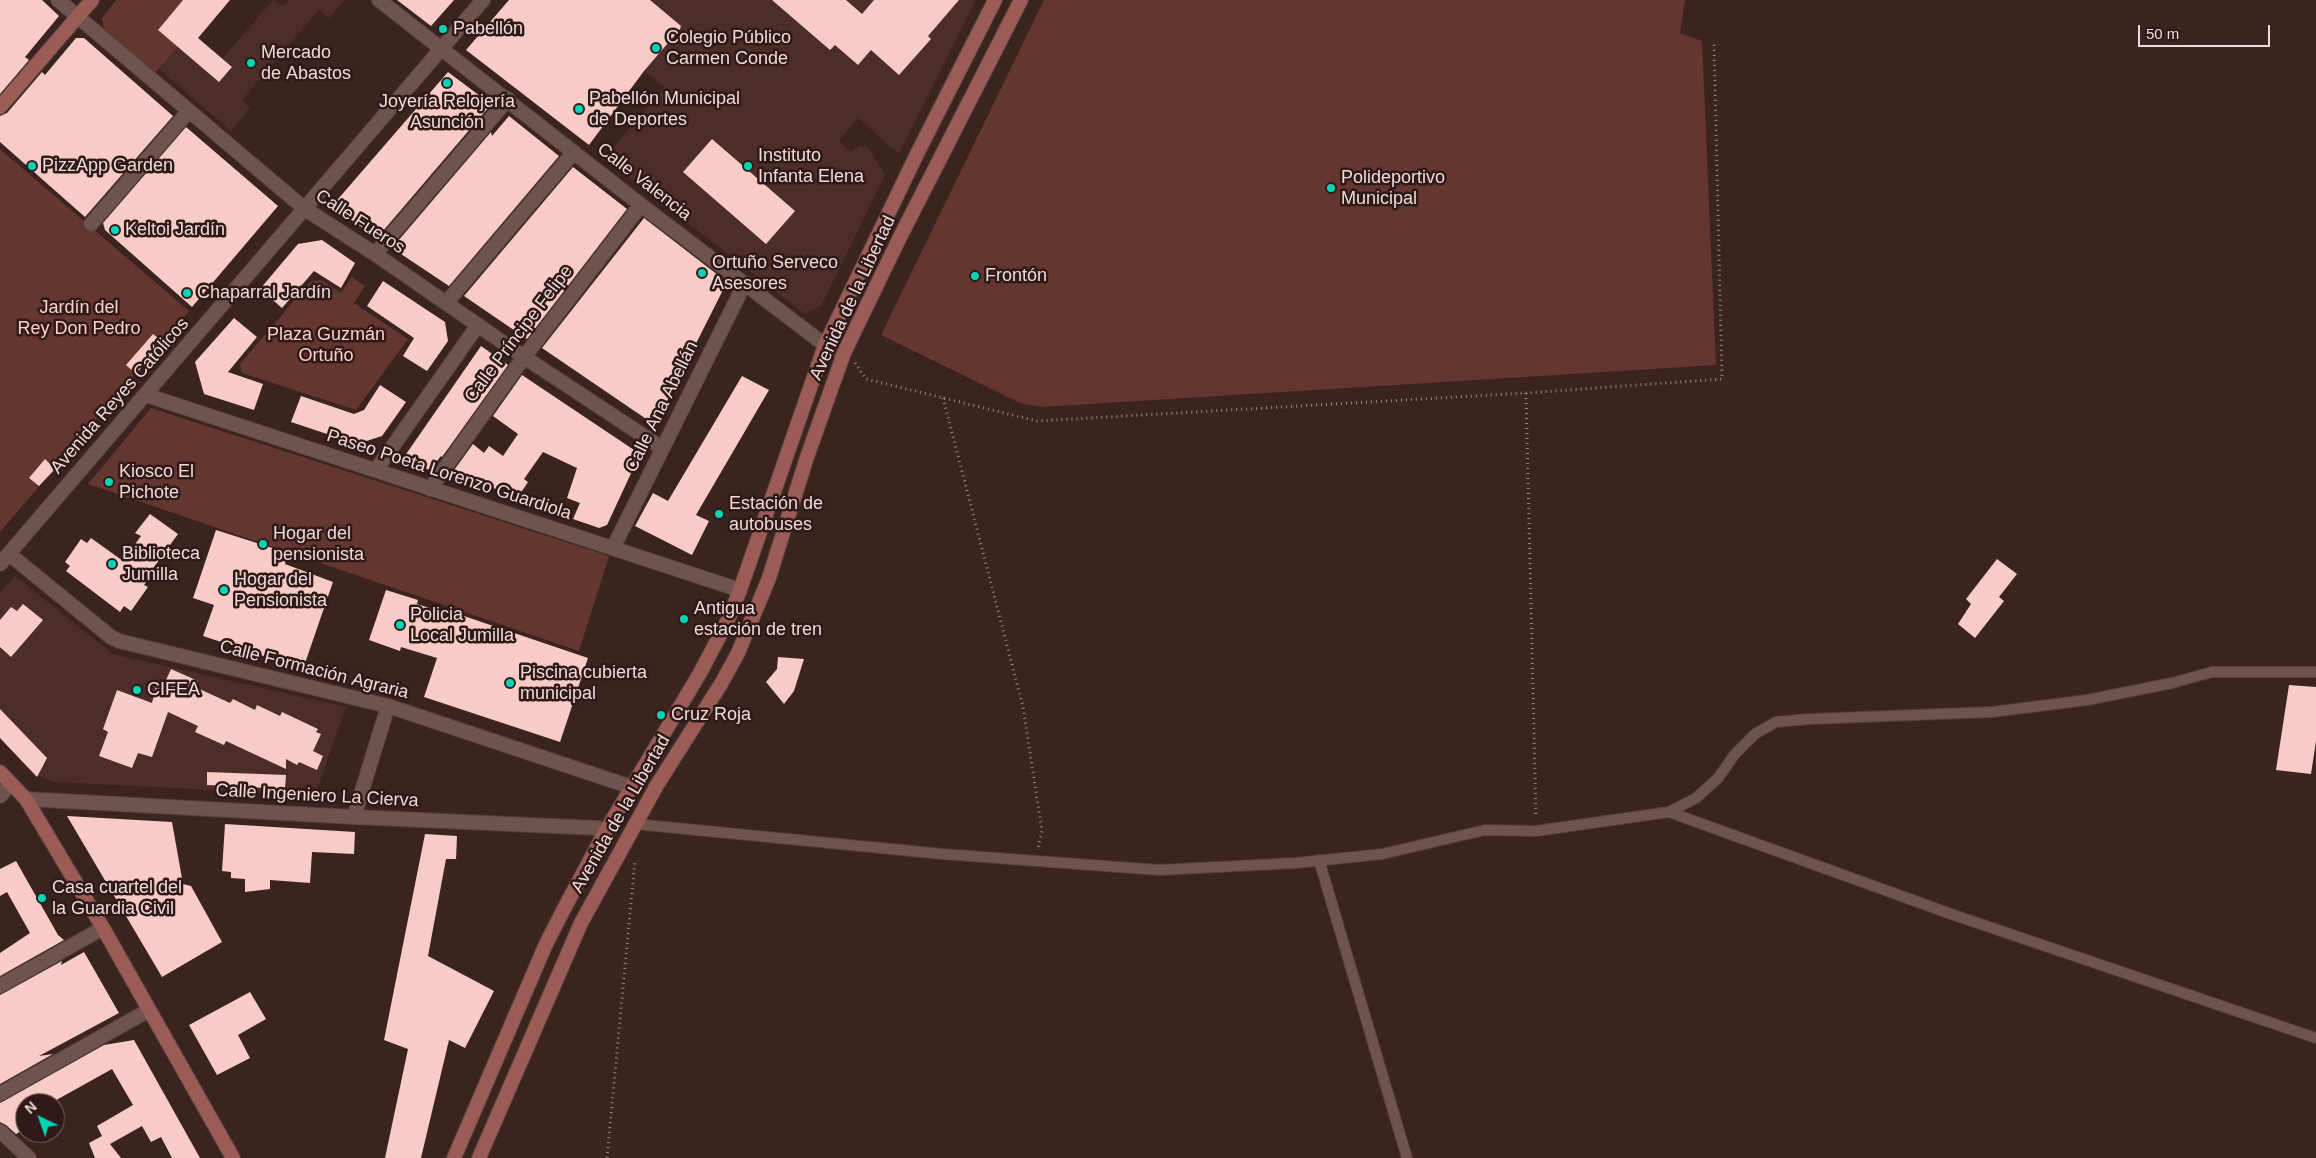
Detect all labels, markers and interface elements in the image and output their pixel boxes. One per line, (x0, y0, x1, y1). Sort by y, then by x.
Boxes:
scale bar (2141, 15, 2274, 47)
place label: Pabellón (453, 18, 523, 40)
marker: Pabellón (437, 23, 449, 35)
text: 50 m (2146, 25, 2179, 42)
place label: Colegio Público Carmen Conde (666, 27, 791, 70)
place label: Mercado de Abastos (261, 42, 351, 84)
marker: Colegio Público Carmen Conde (650, 42, 662, 54)
marker: Mercado de Abastos (245, 57, 257, 69)
marker: Joyería Relojería Asunción (441, 77, 453, 89)
place label: Pabellón Municipal de Deportes (589, 88, 740, 130)
place label: Joyería Relojería Asunción (379, 91, 515, 134)
marker: Pabellón Municipal de Deportes (573, 103, 585, 115)
street label: Calle Valencia (593, 138, 695, 226)
place label: Instituto Infanta Elena (758, 145, 864, 188)
place label: PizzApp Garden (42, 155, 173, 177)
marker: PizzApp Garden (26, 160, 38, 172)
marker: Instituto Infanta Elena (742, 160, 754, 172)
place label: Polideportivo Municipal (1341, 167, 1445, 210)
marker: Polideportivo Municipal (1325, 182, 1337, 194)
street label: Calle Fueros (311, 185, 409, 259)
street label: Avenida de la Libertad (805, 212, 901, 384)
place label: Keltoi Jardín (125, 219, 225, 241)
marker: Keltoi Jardín (109, 224, 121, 236)
place label: Ortuño Serveco Asesores (712, 252, 838, 294)
street label: Calle Príncipe Felipe (460, 261, 578, 407)
place label: Frontón (985, 265, 1047, 287)
marker: Ortuño Serveco Asesores (696, 267, 708, 279)
marker: Frontón (969, 270, 981, 282)
place label: Chaparral Jardín (197, 282, 331, 304)
marker: Chaparral Jardín (181, 287, 193, 299)
park label: Jardín del Rey Don Pedro (17, 297, 141, 340)
street label: Avenida Reyes Católicos (46, 314, 194, 478)
park label: Plaza Guzmán Ortuño (267, 324, 385, 366)
street label: Calle Ana Abellán (621, 338, 703, 476)
street label: Paseo Poeta Lorenzo Guardiola (324, 425, 574, 525)
place label: Kiosco El Pichote (119, 461, 194, 504)
marker: Kiosco El Pichote (103, 476, 115, 488)
place label: Estación de autobuses (729, 493, 823, 536)
marker: Estación de autobuses (713, 508, 725, 520)
place label: Hogar del pensionista (273, 523, 364, 566)
marker: Hogar del pensionista (257, 538, 269, 550)
place label: Biblioteca Jumilla (122, 543, 200, 586)
marker: Biblioteca Jumilla (106, 558, 118, 570)
place label: Hogar del Pensionista (234, 569, 327, 612)
marker: Hogar del Pensionista (218, 584, 230, 596)
place label: Antigua estación de tren (694, 598, 822, 640)
place label: Policia Local Jumilla (410, 604, 514, 646)
marker: Antigua estación de tren (678, 613, 690, 625)
marker: Policia Local Jumilla (394, 619, 406, 631)
street label: Calle Formación Agraria (217, 636, 411, 704)
place label: Piscina cubierta municipal (520, 662, 647, 704)
marker: Piscina cubierta municipal (504, 677, 516, 689)
place label: CIFEA (147, 679, 200, 701)
marker: CIFEA (131, 684, 143, 696)
place label: Cruz Roja (671, 704, 751, 726)
marker: Cruz Roja (655, 709, 667, 721)
street label: Avenida de la Libertad (567, 731, 675, 897)
street label: Calle Ingeniero La Cierva (215, 780, 419, 812)
place label: Casa cuartel del la Guardia Civil (52, 877, 182, 920)
marker: Casa cuartel del la Guardia Civil (36, 892, 48, 904)
north arrow (15, 1093, 65, 1143)
text: N (22, 1098, 40, 1117)

